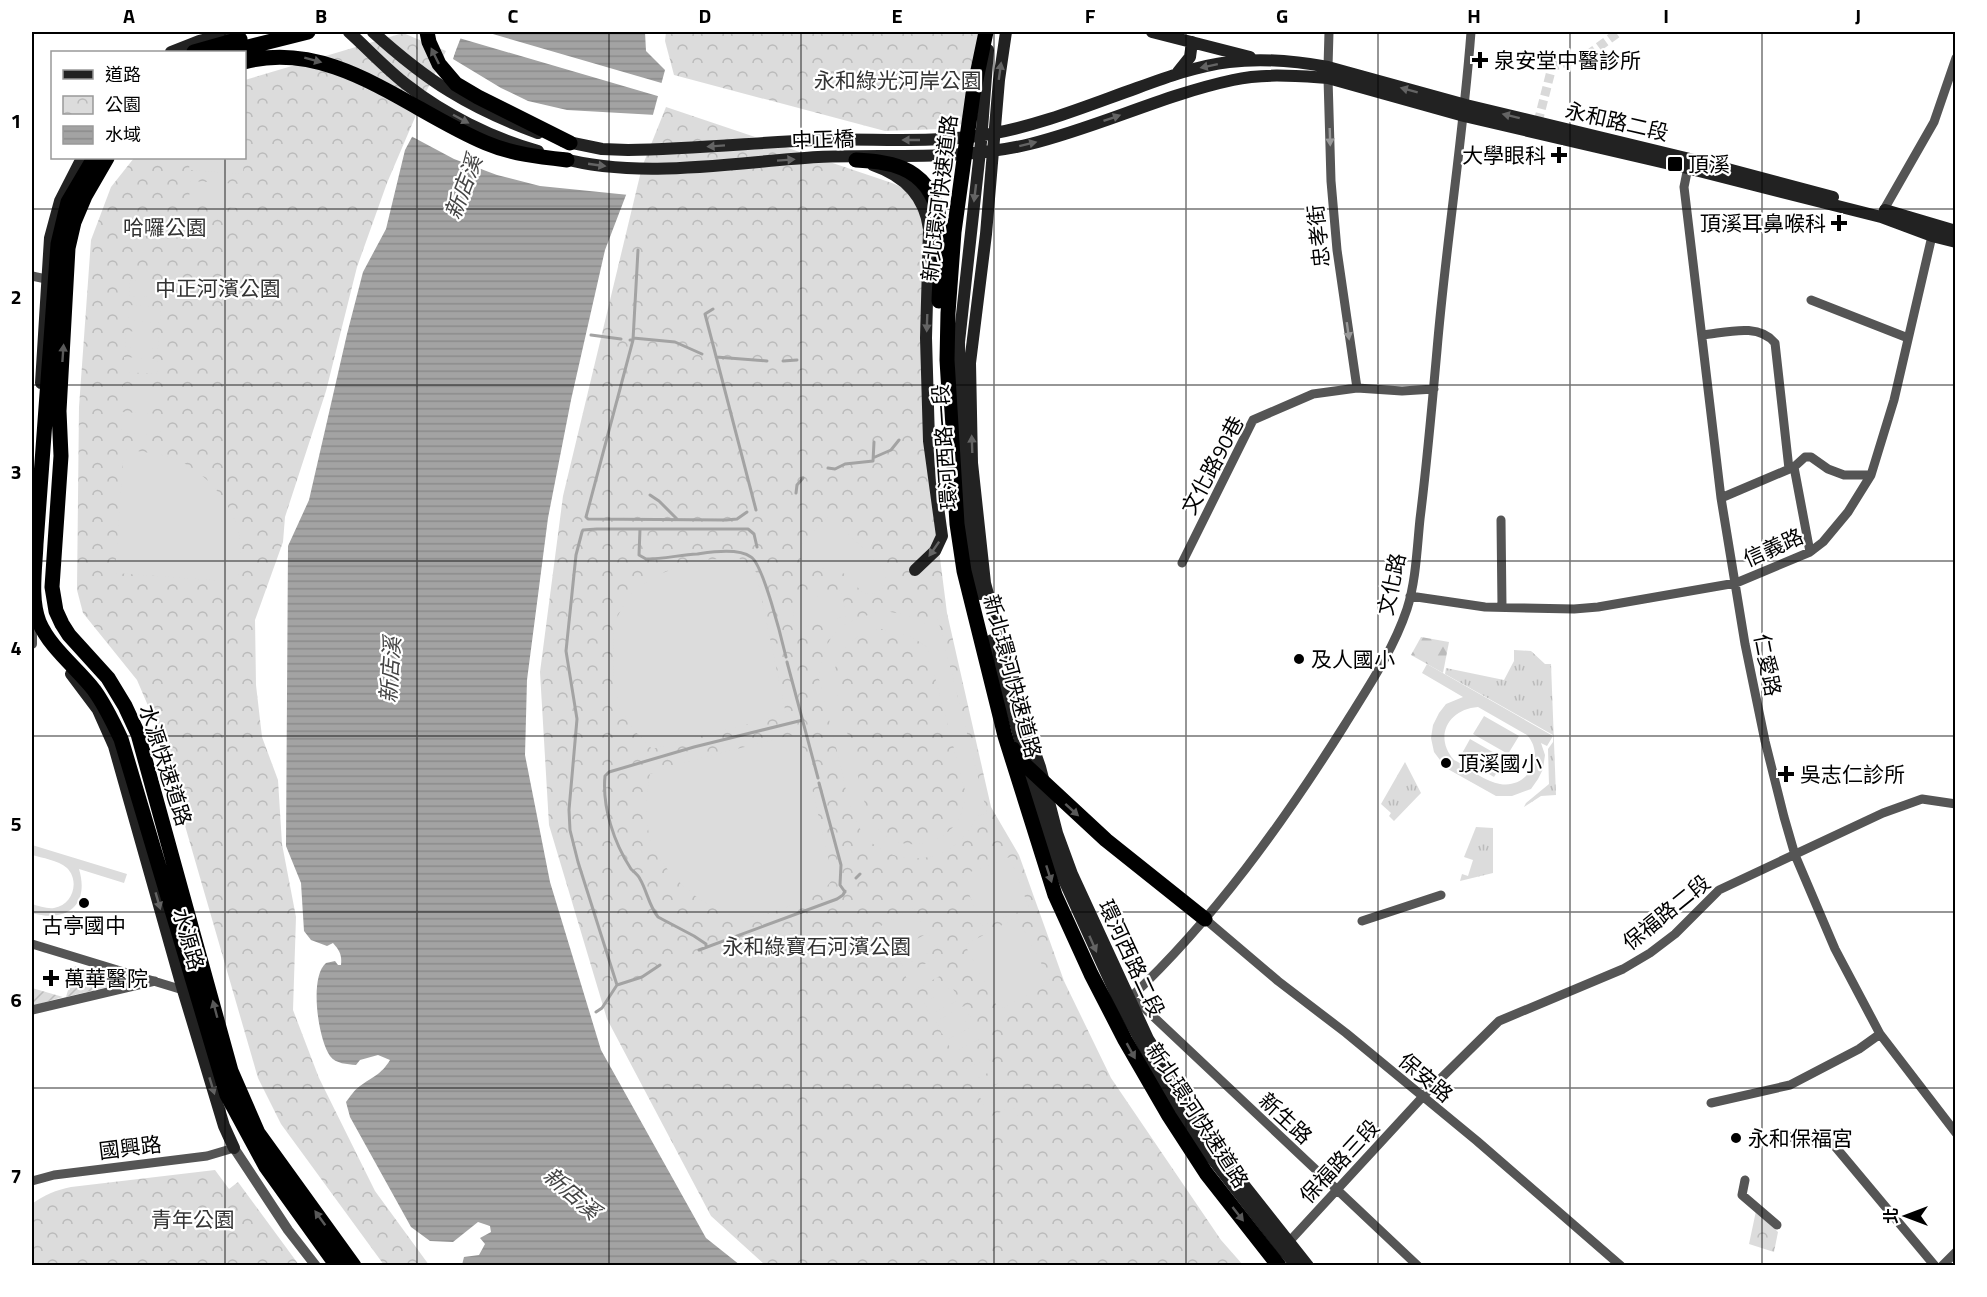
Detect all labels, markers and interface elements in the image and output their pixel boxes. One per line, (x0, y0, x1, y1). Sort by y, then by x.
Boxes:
text: A (123, 0, 135, 31)
text: B (315, 0, 327, 31)
text: C (508, 0, 519, 31)
text: D (699, 0, 711, 31)
text: E (891, 0, 903, 31)
text: F (1085, 0, 1096, 31)
text: G (1276, 0, 1288, 31)
text: H (1467, 0, 1481, 31)
text: I (1663, 0, 1669, 31)
text: J (1855, 0, 1861, 31)
place label: 泉安堂中醫診所 (1494, 44, 1641, 76)
one-way arrow (430, 48, 440, 65)
legend (51, 51, 246, 159)
marker: 泉安堂中醫診所 (1471, 51, 1489, 69)
one-way arrow (304, 56, 323, 66)
text: 道路 (105, 61, 141, 88)
one-way arrow (995, 62, 1005, 81)
one-way arrow (1199, 62, 1218, 71)
park label: 永和綠光河岸公園 (814, 64, 982, 96)
one-way arrow (1400, 85, 1418, 94)
text: 公園 (105, 91, 141, 118)
street label: 永和路二段 (1562, 94, 1672, 148)
text: 1 (10, 105, 22, 136)
one-way arrow (1502, 110, 1520, 120)
street label: 新北環河快速道路 (913, 113, 965, 283)
one-way arrow (1103, 113, 1121, 122)
one-way arrow (452, 114, 469, 124)
text: 水域 (105, 121, 141, 148)
street label: 中正橋 (791, 122, 855, 156)
one-way arrow (1325, 127, 1334, 146)
one-way arrow (901, 135, 920, 145)
one-way arrow (1019, 138, 1037, 148)
place label: 大學眼科 (1462, 139, 1546, 171)
one-way arrow (707, 142, 726, 151)
marker: 大學眼科 (1550, 146, 1568, 164)
water label: 新店溪 (435, 147, 492, 224)
place label: 頂溪 (1688, 148, 1730, 180)
one-way arrow (777, 155, 796, 164)
marker: 頂溪 (1666, 155, 1684, 173)
one-way arrow (588, 160, 607, 169)
one-way arrow (970, 184, 980, 203)
street label: 忠孝街 (1299, 203, 1337, 269)
place label: 頂溪耳鼻喉科 (1700, 207, 1826, 239)
park label: 哈囉公園 (123, 211, 207, 243)
marker: 頂溪耳鼻喉科 (1830, 214, 1848, 232)
park label: 中正河濱公園 (155, 272, 281, 304)
text: 2 (10, 281, 22, 312)
one-way arrow (922, 313, 931, 332)
one-way arrow (1344, 321, 1353, 340)
one-way arrow (58, 343, 67, 362)
street label: 環河西路一段 (924, 383, 964, 511)
street label: 文化路90巷 (1173, 410, 1251, 520)
one-way arrow (967, 434, 976, 453)
text: 3 (10, 456, 22, 487)
street label: 信義路 (1738, 520, 1808, 574)
one-way arrow (928, 541, 940, 557)
street label: 文化路 (1369, 550, 1413, 618)
street label: 新北環河快速道路 (976, 591, 1050, 761)
street label: 仁愛路 (1746, 631, 1790, 699)
text: 4 (10, 632, 22, 663)
water label: 新店溪 (371, 633, 409, 704)
place label: 及人國小 (1311, 643, 1395, 675)
marker: 及人國小 (1292, 652, 1306, 666)
street label: 水源快速道路 (131, 700, 201, 830)
place label: 頂溪國小 (1458, 747, 1542, 779)
marker: 頂溪國小 (1439, 756, 1453, 770)
place label: 吳志仁診所 (1800, 758, 1905, 790)
marker: 吳志仁診所 (1777, 765, 1795, 783)
one-way arrow (1065, 803, 1080, 817)
text: 5 (10, 808, 22, 839)
one-way arrow (1044, 865, 1054, 883)
street label: 保福路二段 (1615, 867, 1717, 957)
one-way arrow (154, 892, 163, 910)
street label: 環河西路二段 (1091, 894, 1173, 1022)
marker: 古亭國中 (77, 896, 91, 910)
street label: 水源路 (165, 904, 213, 974)
place label: 古亭國中 (42, 909, 126, 941)
park label: 永和綠寶石河濱公園 (723, 930, 912, 962)
one-way arrow (1089, 936, 1098, 953)
place label: 萬華醫院 (64, 962, 148, 994)
marker: 萬華醫院 (42, 969, 60, 987)
text: 6 (10, 984, 22, 1015)
one-way arrow (209, 1000, 219, 1018)
street label: 新北環河快速道路 (1139, 1036, 1257, 1194)
one-way arrow (1126, 1043, 1136, 1060)
street label: 保安路 (1392, 1044, 1460, 1110)
one-way arrow (208, 1077, 217, 1095)
street label: 新生路 (1252, 1085, 1320, 1151)
street label: 保福路三段 (1291, 1112, 1387, 1210)
place label: 永和保福宮 (1748, 1122, 1853, 1154)
street label: 國興路 (97, 1127, 163, 1167)
marker: 永和保福宮 (1729, 1131, 1743, 1145)
water label: 新店溪 (536, 1159, 610, 1229)
text: 7 (10, 1160, 22, 1191)
north arrow (1876, 1186, 1936, 1246)
park label: 青年公園 (151, 1203, 235, 1235)
one-way arrow (1231, 1206, 1244, 1222)
text: 北 (1879, 1208, 1903, 1224)
one-way arrow (314, 1211, 326, 1226)

